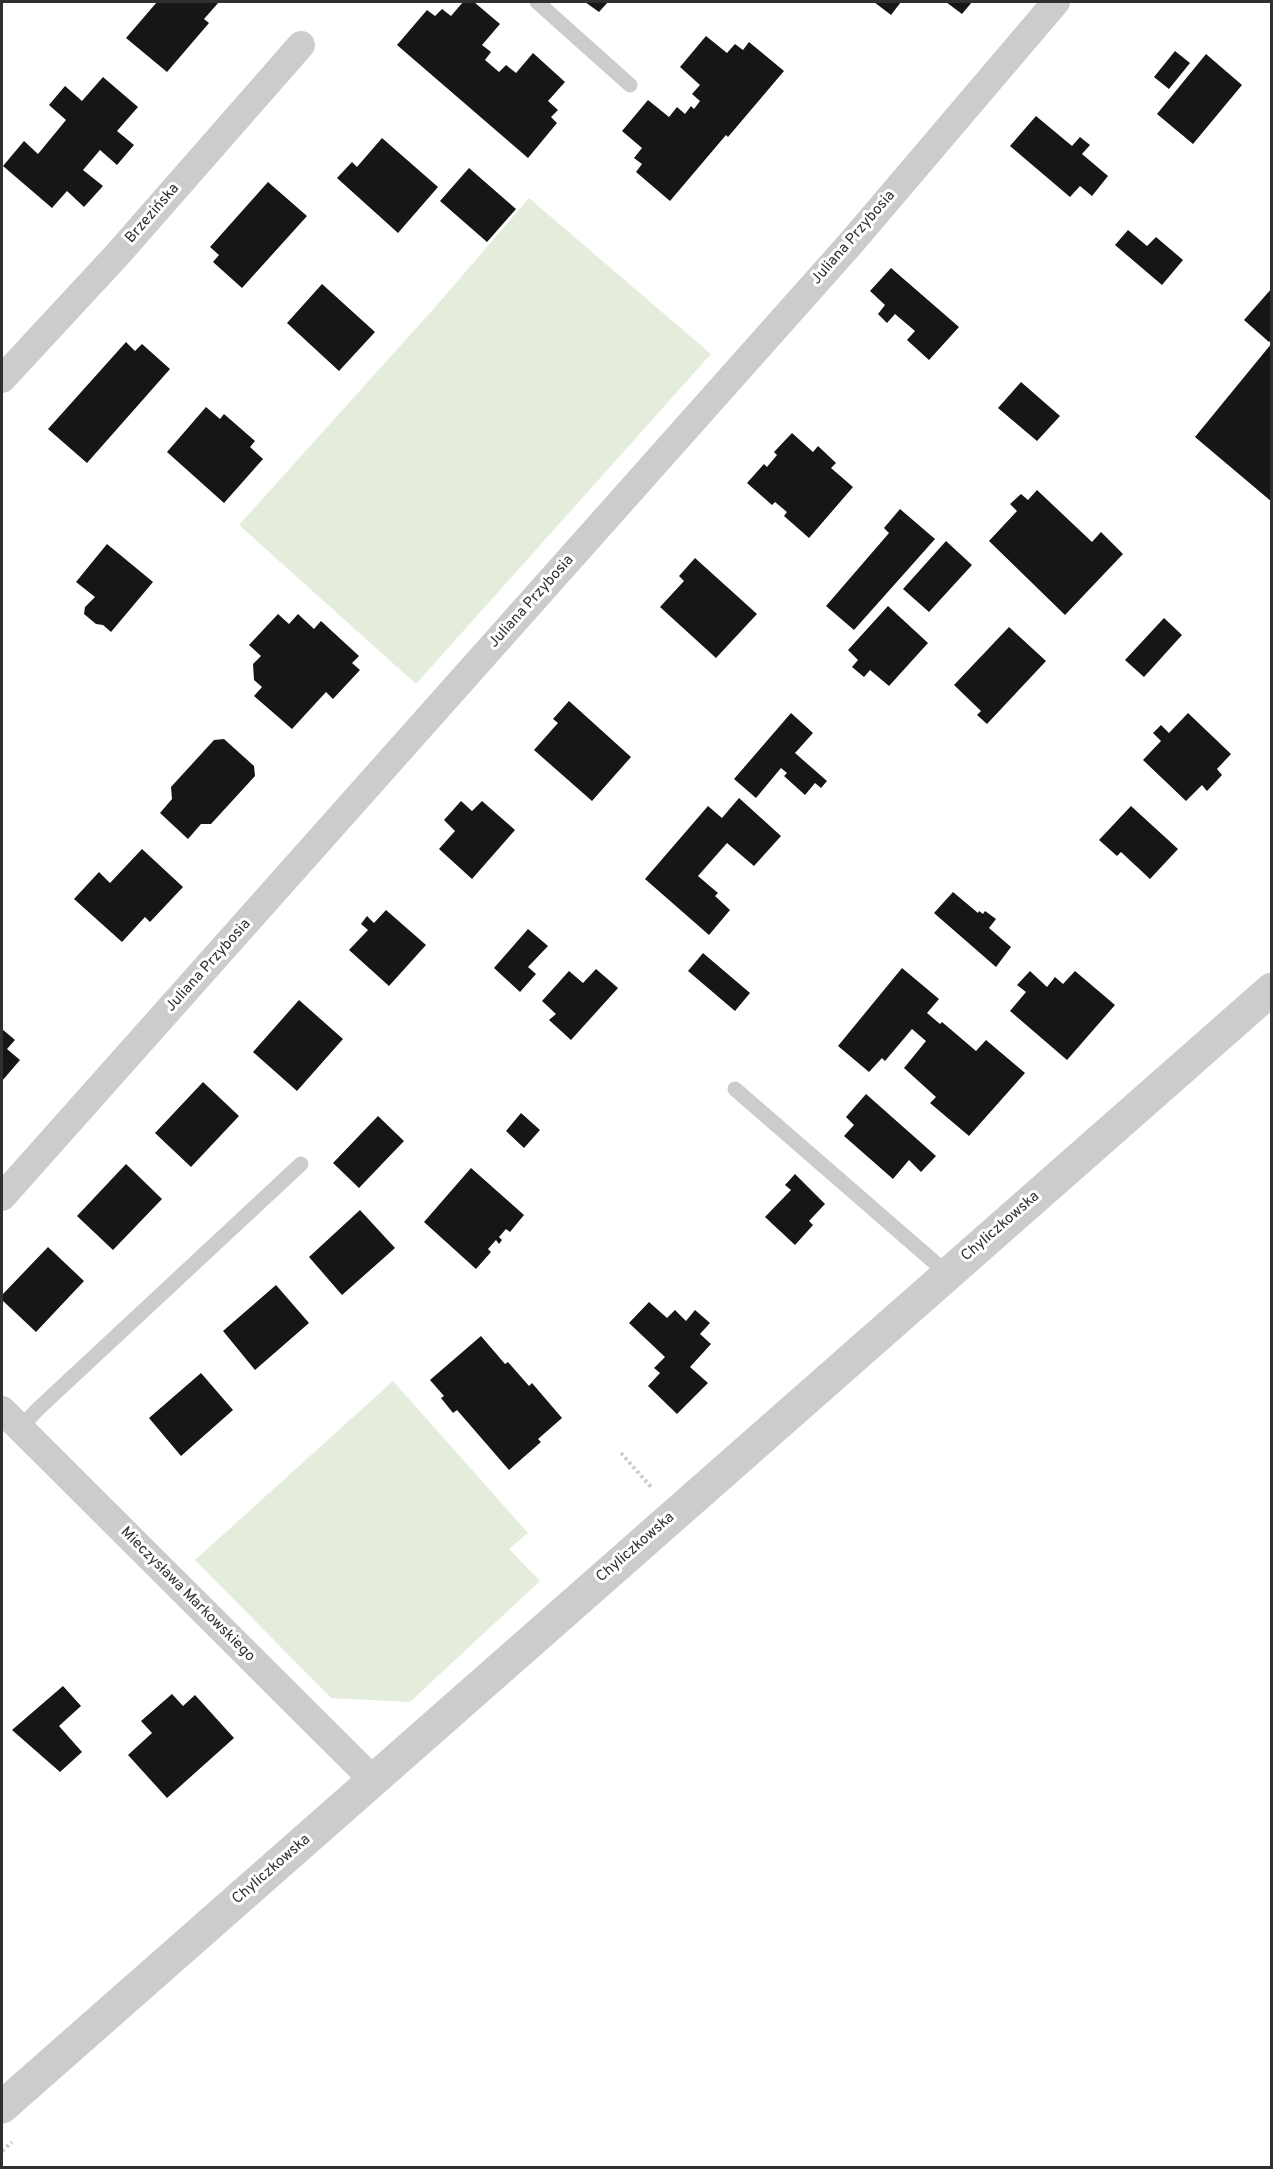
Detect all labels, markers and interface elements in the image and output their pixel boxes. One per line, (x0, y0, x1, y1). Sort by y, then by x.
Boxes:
street label: Brzezińska (122, 180, 184, 248)
street label: Juliana Przybosia (808, 187, 900, 289)
street label: Juliana Przybosia (486, 552, 578, 652)
street label: Juliana Przybosia (163, 916, 255, 1016)
street label: Chyliczkowska (958, 1188, 1044, 1266)
street label: Chyliczkowska (593, 1509, 679, 1587)
street label: Mieczysława Markowskiego (116, 1524, 258, 1666)
street label: Chyliczkowska (229, 1831, 315, 1909)

